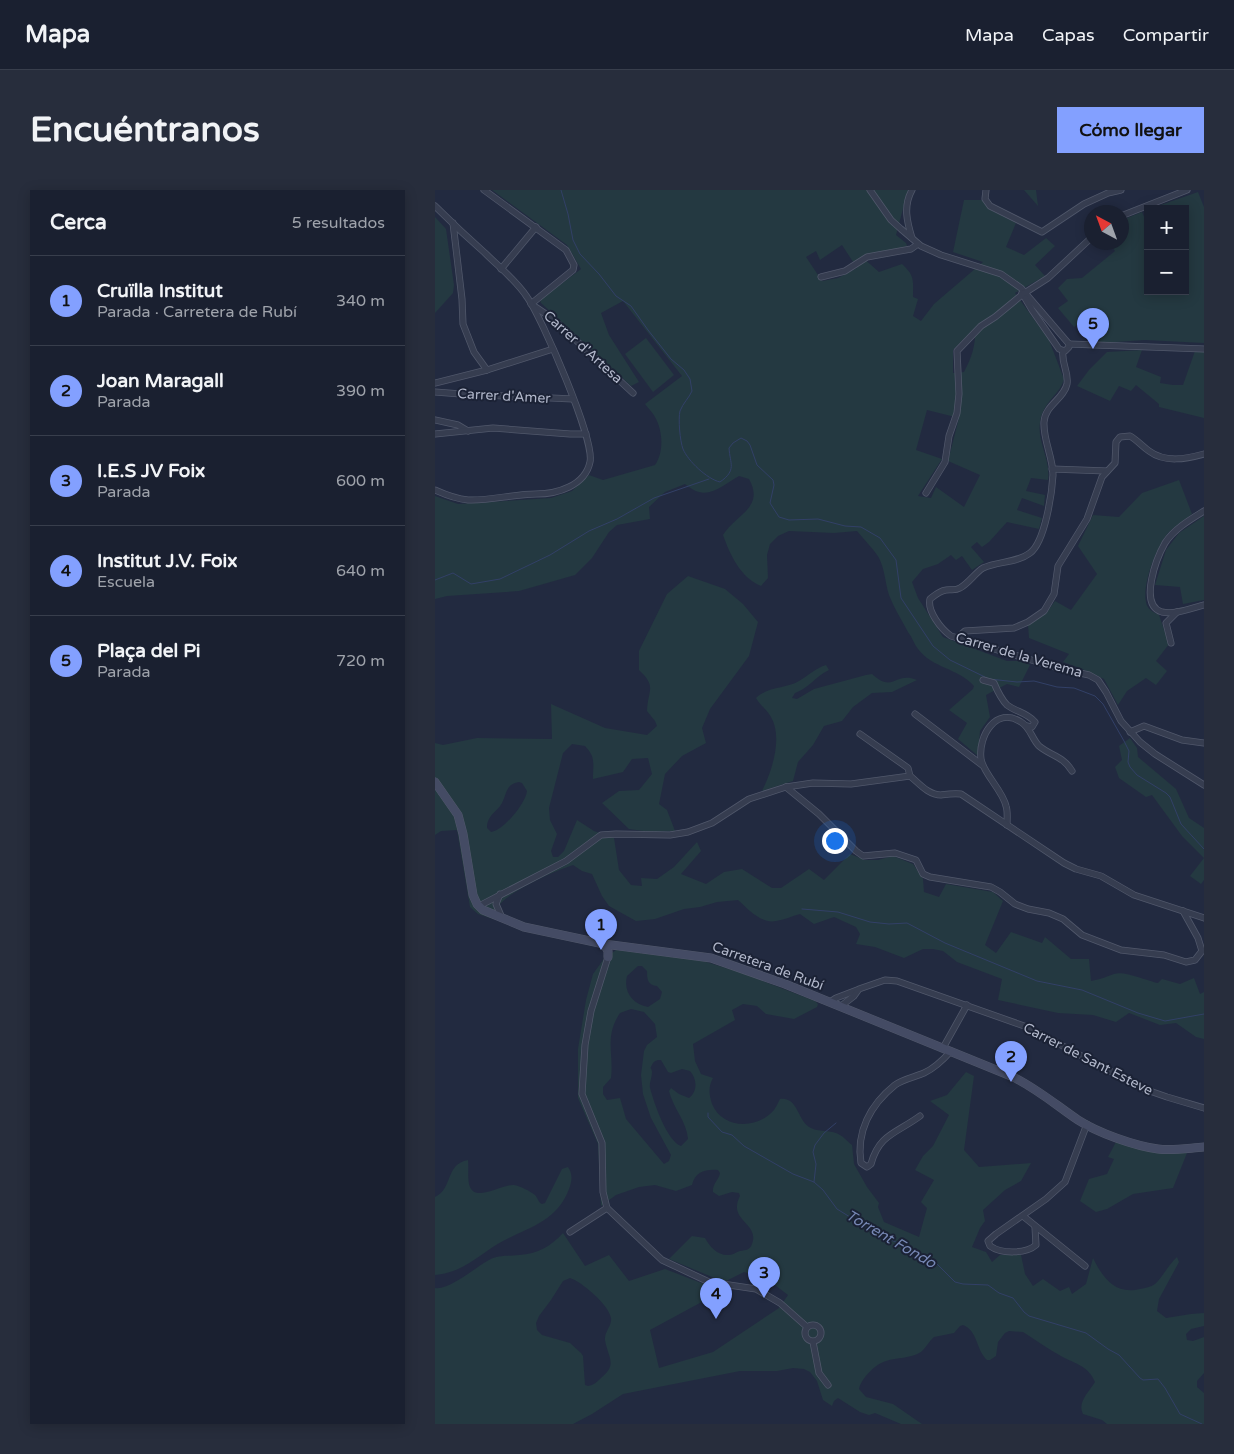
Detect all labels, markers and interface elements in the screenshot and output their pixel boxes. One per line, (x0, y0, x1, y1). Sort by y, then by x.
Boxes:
text: Mapa (25, 20, 90, 49)
text: Mapa (965, 24, 1014, 46)
text: Capas (1042, 24, 1095, 46)
text: Compartir (1123, 24, 1209, 46)
button: Cómo llegar (1057, 107, 1204, 153)
text: Encuéntranos (30, 109, 260, 151)
north arrow (1084, 205, 1129, 250)
map controls (1144, 205, 1189, 295)
button: + (1144, 205, 1189, 250)
text: Cerca (50, 210, 107, 235)
text: 5 resultados (292, 213, 385, 233)
button: − (1144, 250, 1189, 295)
text: Cruïlla Institut (97, 280, 223, 302)
text: 1 (61, 291, 71, 311)
text: 340 m (336, 291, 385, 311)
text: Parada · Carretera de Rubí (97, 302, 297, 322)
street label: Carrer d'Artesa (540, 307, 626, 387)
pin: 5 (1077, 308, 1109, 349)
text: Joan Maragall (97, 370, 224, 392)
text: 2 (61, 381, 71, 401)
text: 390 m (336, 381, 385, 401)
street label: Carrer d'Amer (457, 385, 552, 407)
text: Parada (97, 392, 151, 412)
text: I.E.S JV Foix (97, 460, 205, 482)
text: 3 (61, 471, 71, 491)
text: 600 m (336, 471, 385, 491)
text: Parada (97, 482, 151, 502)
text: Institut J.V. Foix (97, 550, 238, 572)
text: 4 (61, 561, 71, 581)
text: 640 m (336, 561, 385, 581)
text: Escuela (97, 572, 155, 592)
street label: Carrer de la Verema (954, 629, 1084, 681)
text: Plaça del Pi (97, 640, 201, 662)
text: 5 (61, 651, 71, 671)
text: 720 m (336, 651, 385, 671)
text: Parada (97, 662, 151, 682)
your location (822, 828, 848, 854)
pin: 1 (585, 909, 617, 950)
street label: Carretera de Rubí (710, 938, 826, 994)
street label: Carrer de Sant Esteve (1020, 1019, 1156, 1099)
pin: 2 (995, 1041, 1027, 1082)
water label: Torrent Fondo (843, 1206, 940, 1272)
pin: 3 (748, 1257, 780, 1298)
pin: 4 (700, 1278, 732, 1319)

